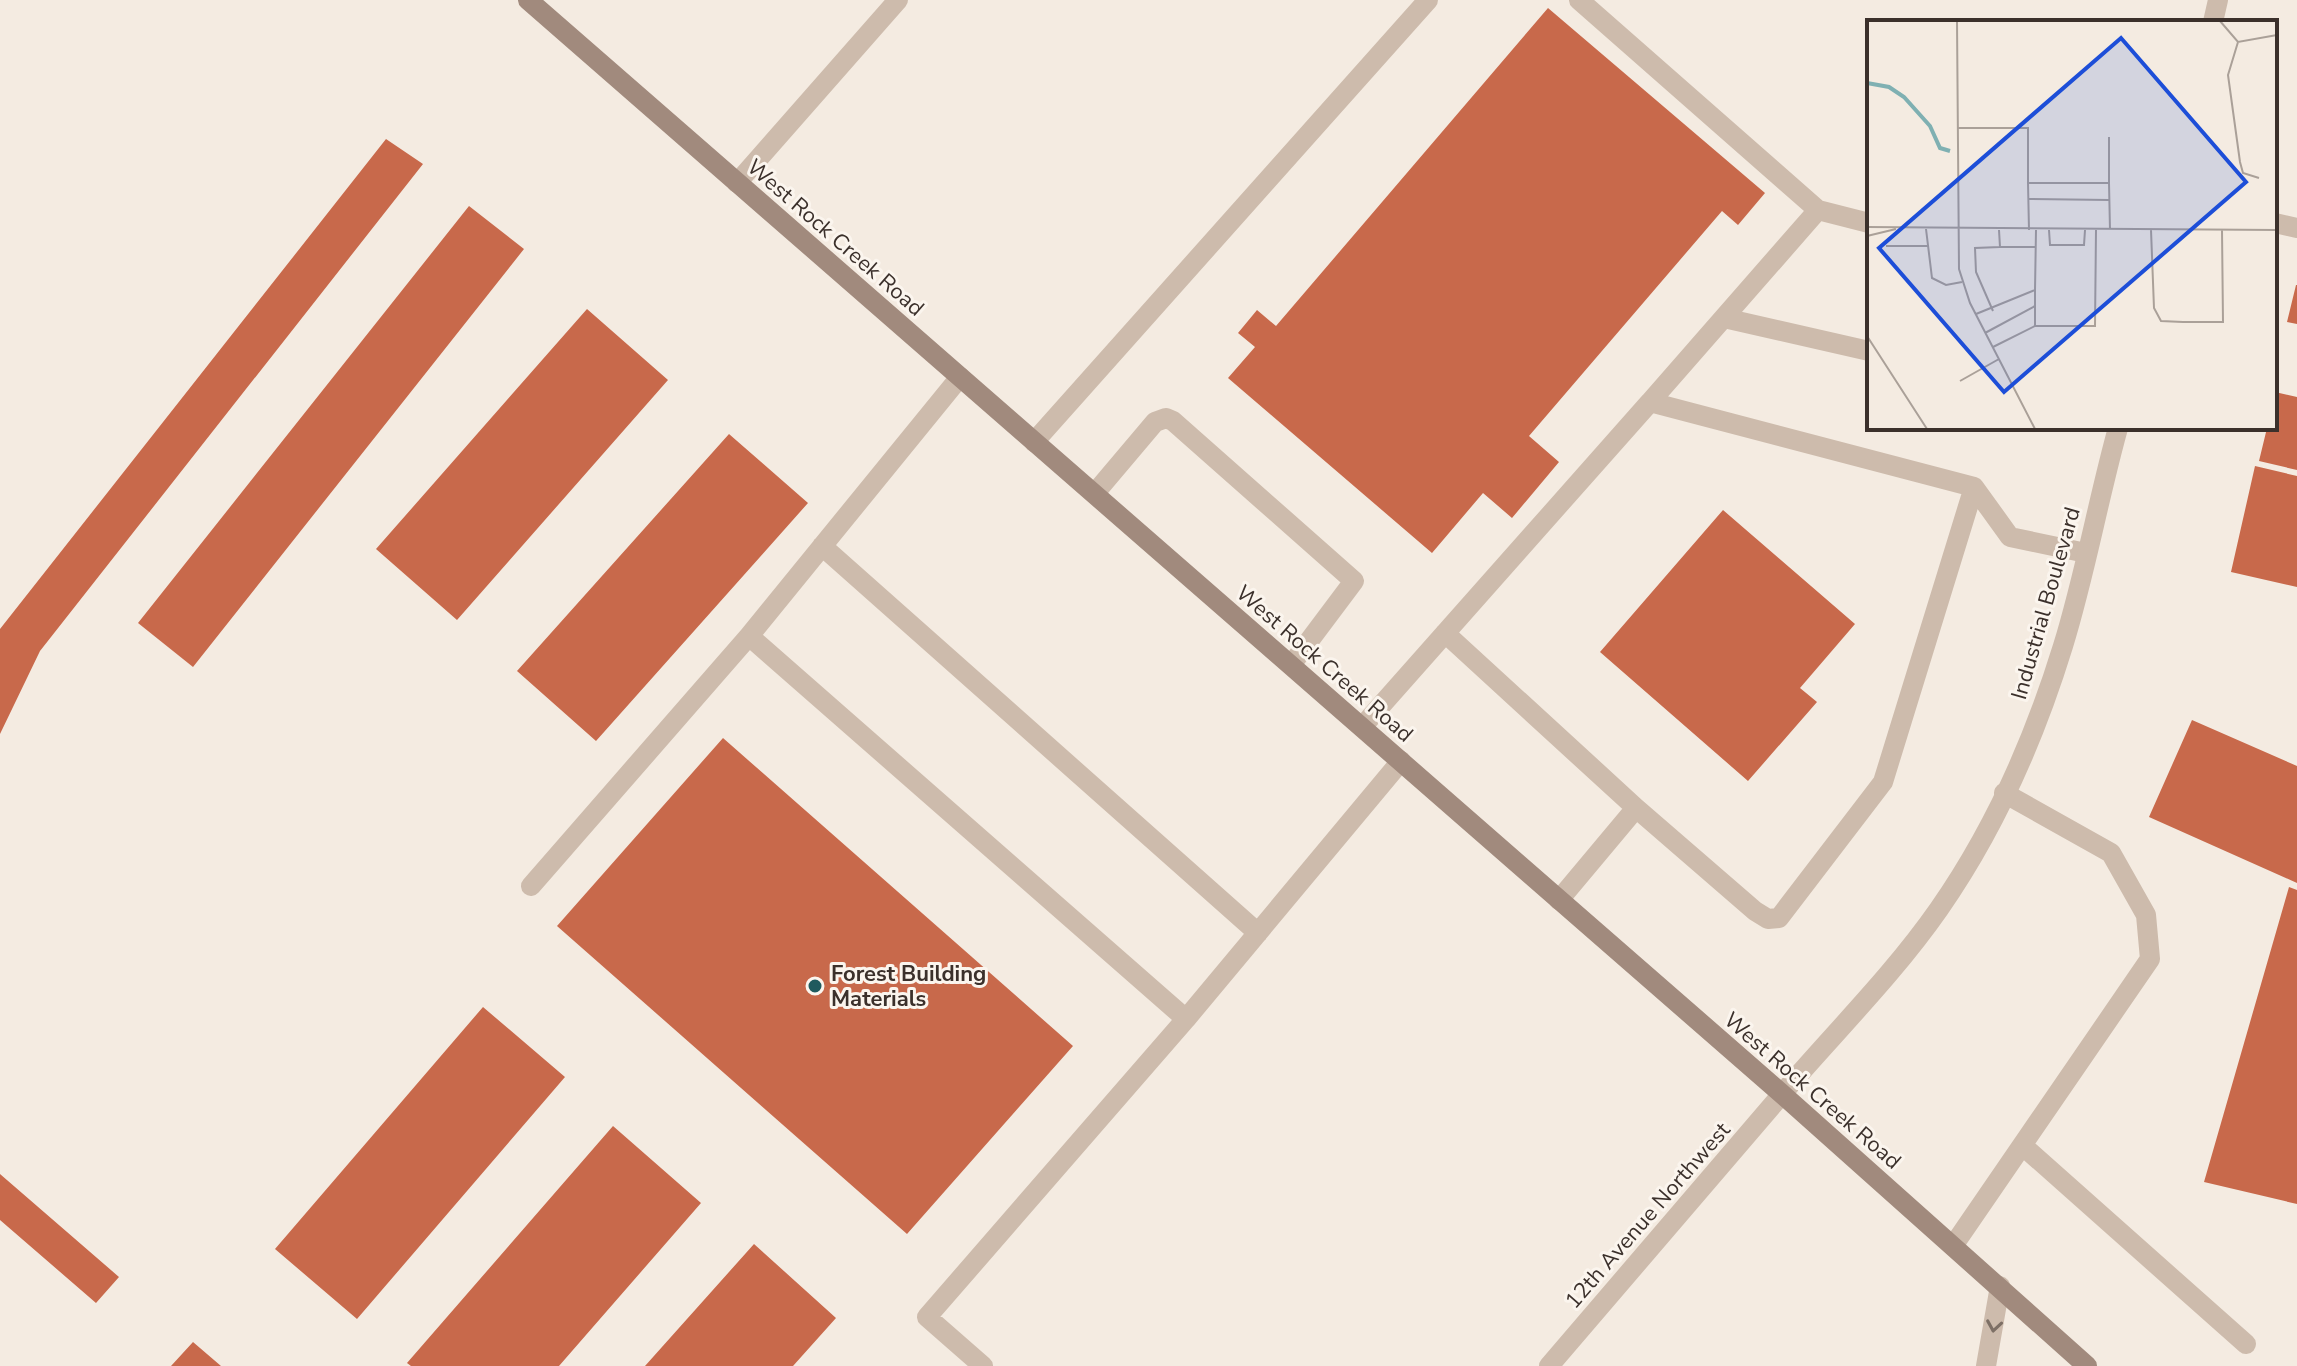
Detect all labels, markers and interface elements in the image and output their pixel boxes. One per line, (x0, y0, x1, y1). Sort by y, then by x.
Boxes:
inset map (1867, 20, 2277, 430)
street label: West Rock Creek Road (740, 152, 930, 323)
street label: Industrial Boulevard (2004, 503, 2088, 703)
street label: West Rock Creek Road (1229, 578, 1419, 749)
place label: Forest Building Materials (831, 959, 986, 1014)
marker: Forest Building Materials (806, 977, 824, 995)
street label: West Rock Creek Road (1717, 1005, 1907, 1176)
street label: 12th Avenue Northwest (1558, 1116, 1737, 1315)
one-way arrow (1986, 1319, 2003, 1333)

